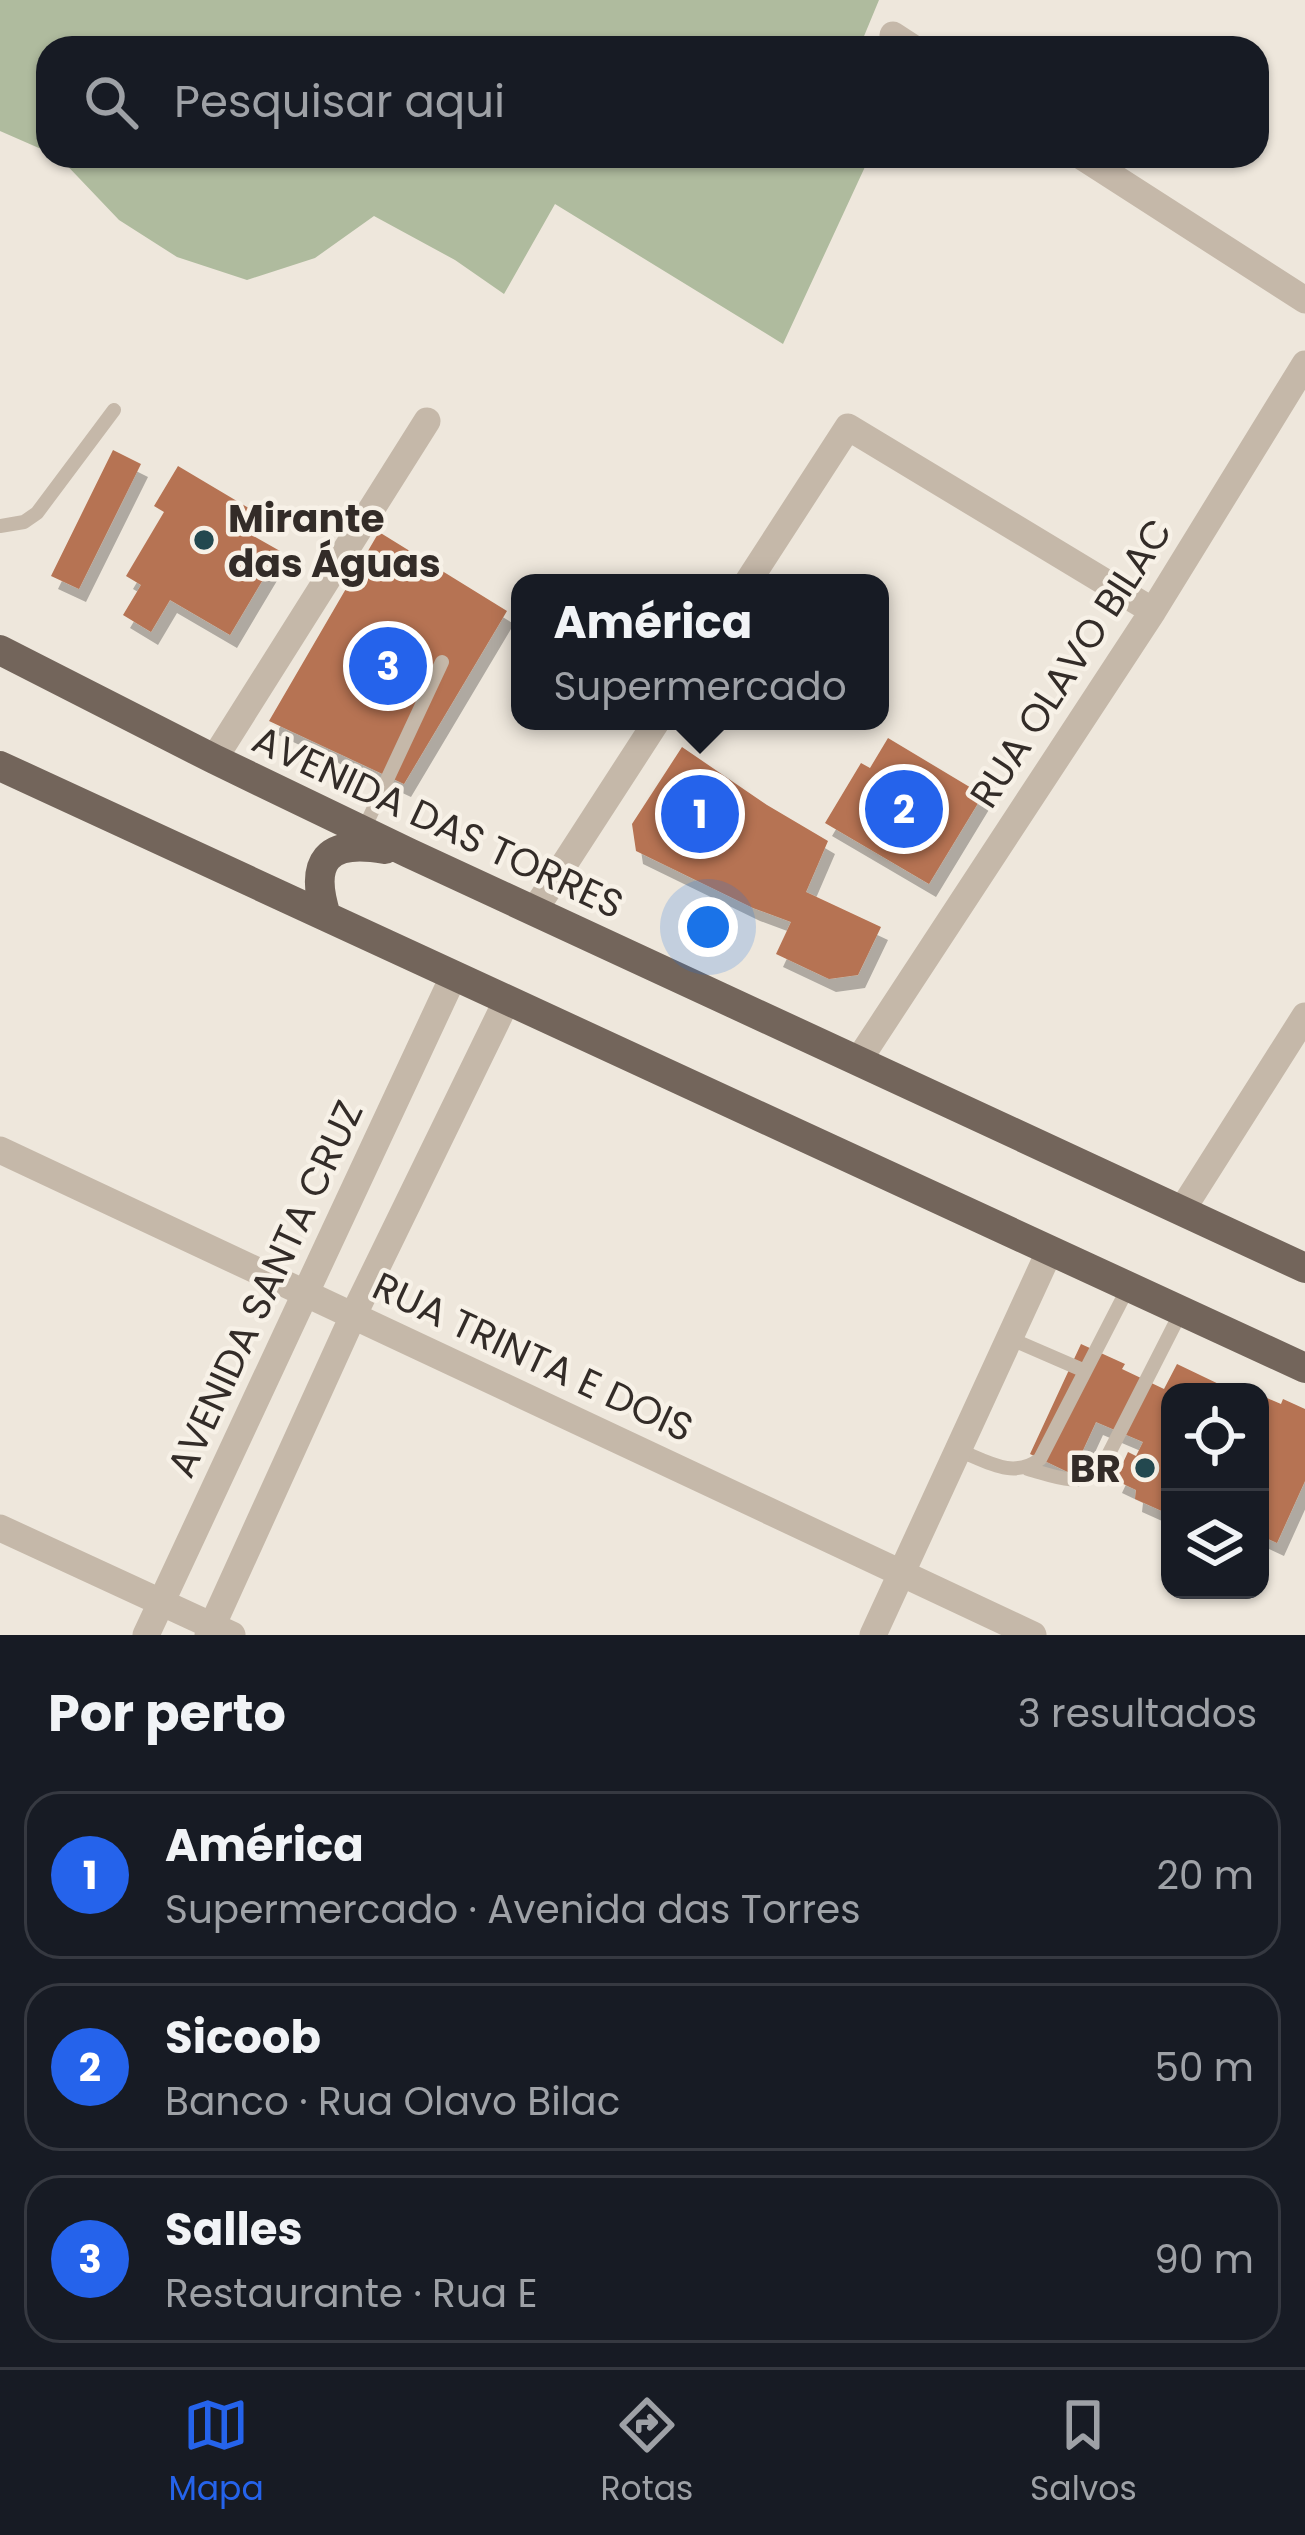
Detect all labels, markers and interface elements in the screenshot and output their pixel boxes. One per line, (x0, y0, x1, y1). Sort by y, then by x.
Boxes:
search box (36, 36, 1269, 168)
icon: search (78, 69, 144, 135)
text: Pesquisar aqui (174, 70, 505, 133)
place label: Mirante das Águas (228, 491, 441, 591)
street label: RUA OLAVO BILAC (957, 508, 1185, 818)
marker: Mirante das Águas (191, 527, 217, 553)
popup (511, 574, 889, 730)
text: América (553, 591, 752, 654)
pin: 3 (349, 621, 427, 711)
text: Supermercado (553, 659, 847, 714)
street label: AVENIDA DAS TORRES (244, 712, 632, 932)
pin: 2 (865, 764, 943, 854)
pin: 1 (661, 769, 739, 859)
your location (678, 897, 738, 957)
street label: AVENIDA SANTA CRUZ (154, 1092, 376, 1486)
street label: RUA TRINTA E DOIS (364, 1259, 702, 1455)
map controls (1161, 1383, 1269, 1599)
button: locate (1161, 1383, 1269, 1491)
place label: BR (1070, 1441, 1121, 1496)
marker: BR (1132, 1455, 1158, 1481)
button: layers (1161, 1491, 1269, 1599)
text: Por perto (48, 1677, 286, 1749)
text: 3 resultados (1018, 1686, 1257, 1741)
text: América (165, 1814, 364, 1877)
text: 1 (83, 1848, 97, 1903)
text: 20 m (1156, 1848, 1254, 1903)
text: Supermercado · Avenida das Torres (165, 1882, 861, 1937)
text: Sicoob (165, 2006, 321, 2069)
text: 2 (79, 2040, 101, 2095)
text: 50 m (1154, 2040, 1254, 2095)
text: Banco · Rua Olavo Bilac (165, 2074, 620, 2129)
text: Salles (165, 2198, 303, 2261)
text: 3 (78, 2232, 102, 2287)
text: 90 m (1154, 2232, 1254, 2287)
text: Restaurante · Rua E (165, 2266, 538, 2321)
tab: Mapa (168, 2392, 264, 2514)
tab: Rotas (600, 2392, 693, 2514)
tab: Salvos (1030, 2392, 1137, 2514)

